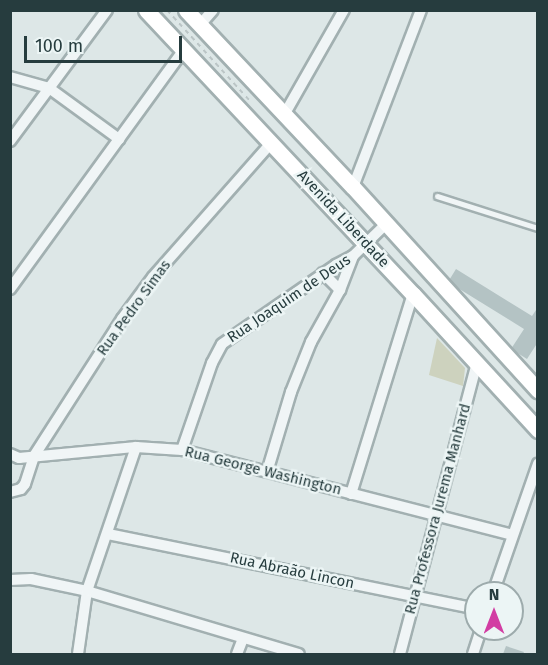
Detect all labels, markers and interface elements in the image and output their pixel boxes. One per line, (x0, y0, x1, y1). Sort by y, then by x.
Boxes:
scale bar (27, 24, 184, 62)
text: 100 m (35, 35, 83, 57)
street label: Avenida Liberdade (293, 167, 393, 271)
street label: Rua Joaquim de Deus (224, 251, 354, 347)
street label: Rua Pedro Simas (93, 257, 175, 359)
street label: Rua Professora Jurema Manhard (401, 402, 475, 616)
street label: Rua George Washington (183, 443, 343, 499)
street label: Rua Abraão Lincon (228, 549, 356, 593)
north arrow (464, 581, 524, 641)
text: N (489, 585, 499, 604)

